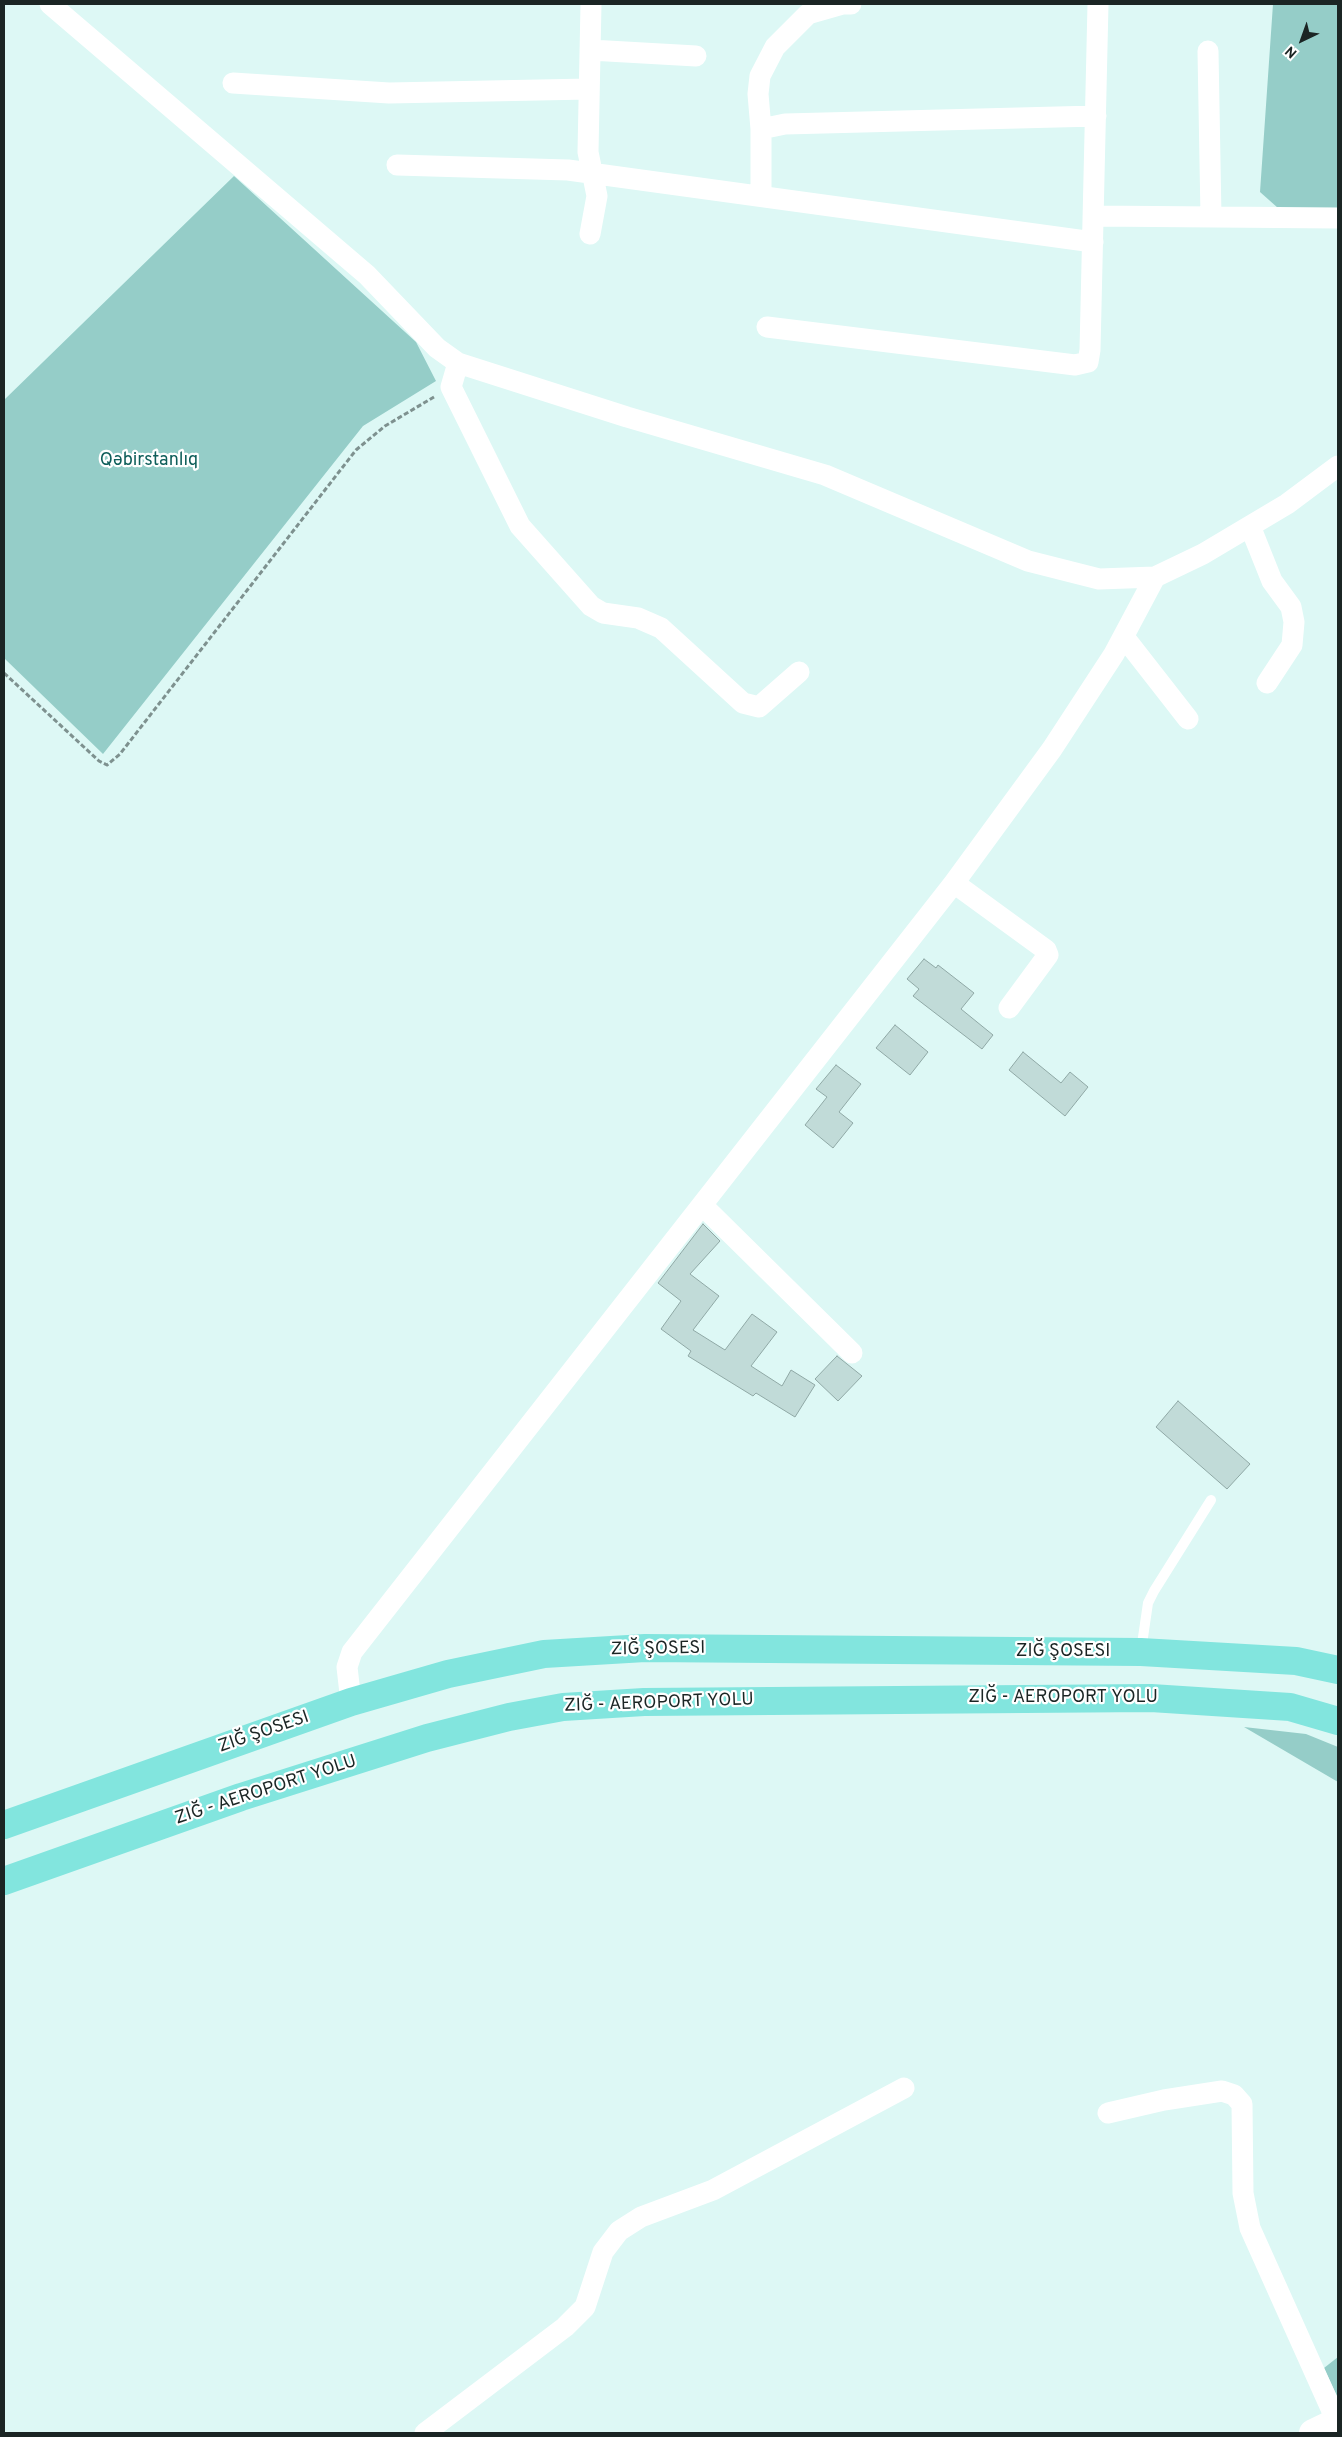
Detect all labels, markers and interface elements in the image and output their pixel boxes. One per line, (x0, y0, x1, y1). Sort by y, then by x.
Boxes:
north arrow (1277, 15, 1327, 65)
text: N (1282, 42, 1301, 61)
park label: Qəbirstanlıq (100, 450, 198, 472)
street label: ZIĞ ŞOSESI (611, 1638, 705, 1662)
street label: ZIĞ ŞOSESI (1016, 1641, 1110, 1663)
street label: ZIĞ - AEROPORT YOLU (968, 1687, 1158, 1709)
street label: ZIĞ - AEROPORT YOLU (564, 1690, 754, 1718)
street label: ZIĞ ŞOSESI (216, 1707, 312, 1759)
street label: ZIĞ - AEROPORT YOLU (172, 1751, 360, 1831)

